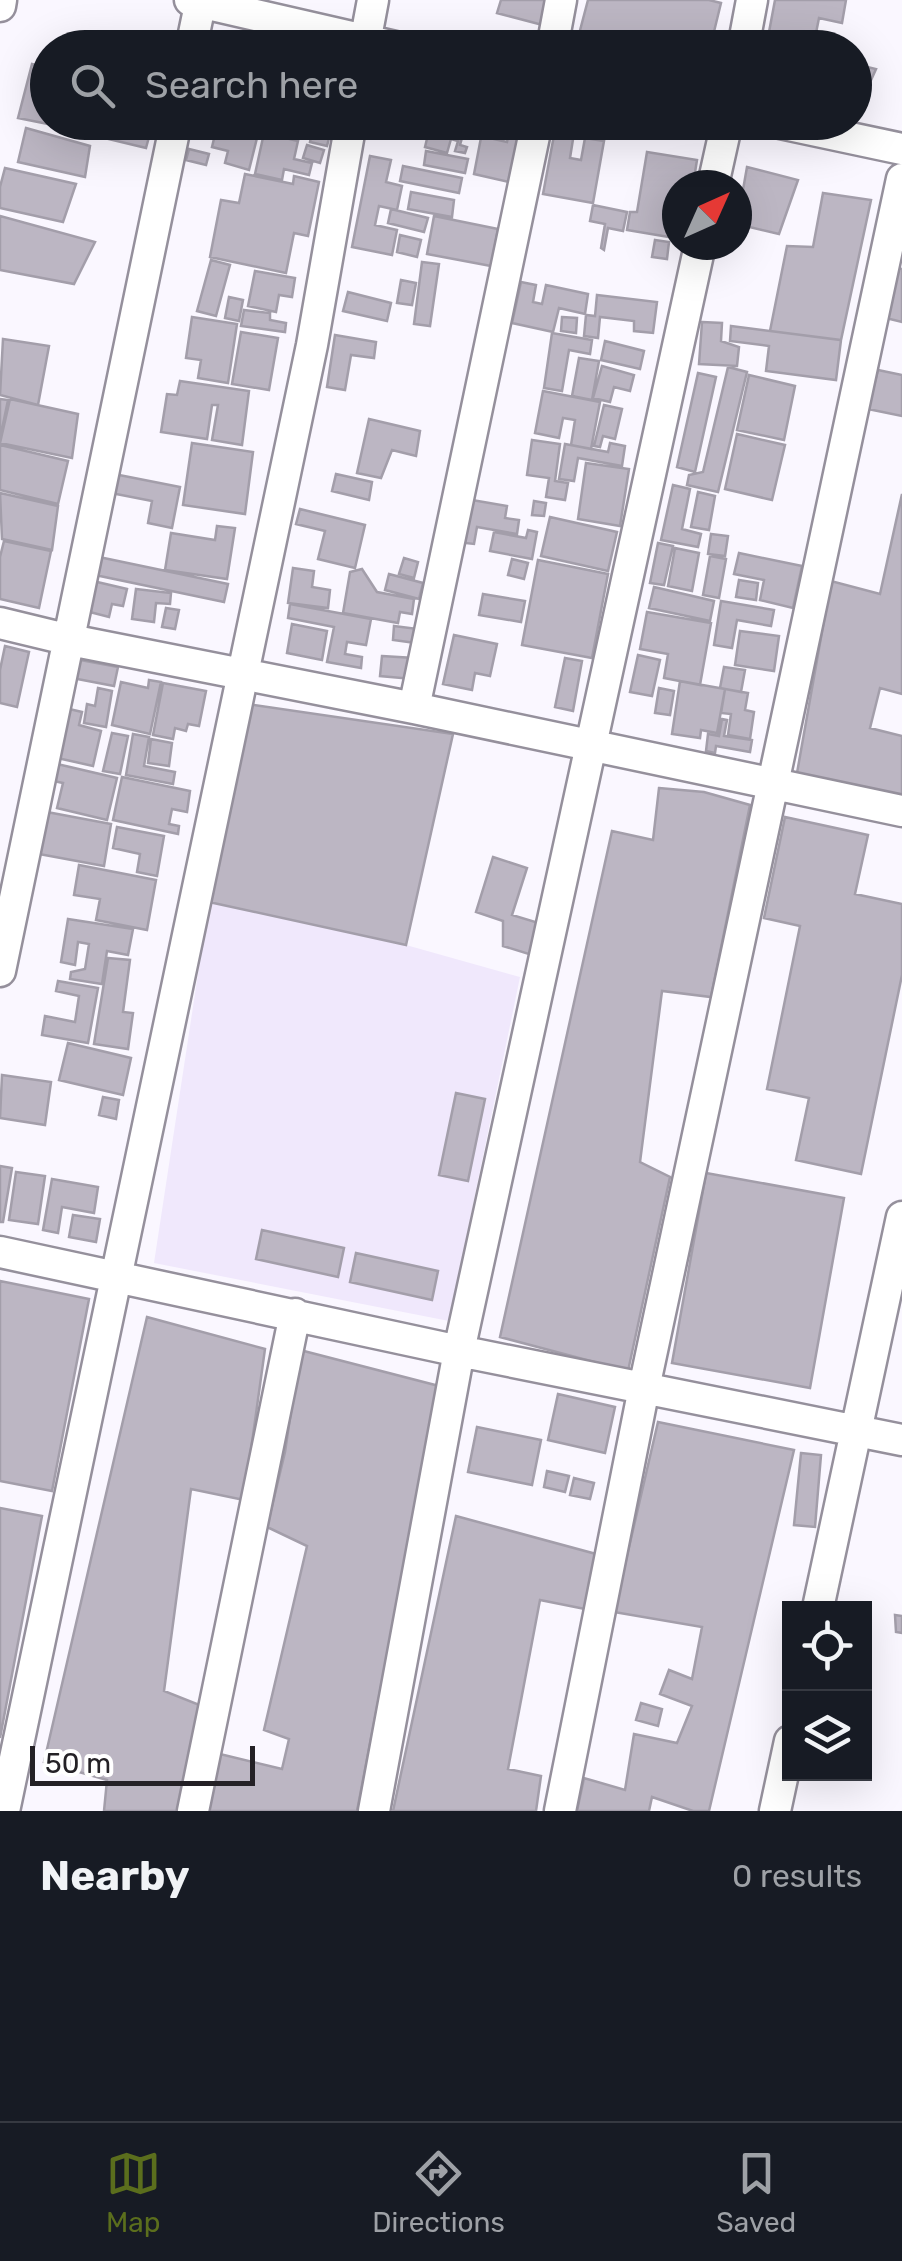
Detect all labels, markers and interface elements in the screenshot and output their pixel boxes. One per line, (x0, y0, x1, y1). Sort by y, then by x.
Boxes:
search box (30, 30, 872, 140)
icon: search (65, 58, 120, 113)
text: Search here (145, 62, 358, 108)
north arrow (662, 170, 752, 260)
map controls (782, 1601, 872, 1781)
button: locate (782, 1601, 872, 1691)
button: layers (782, 1691, 872, 1781)
scale bar (30, 1741, 255, 1786)
text: 50 m (45, 1747, 111, 1780)
text: Nearby (40, 1851, 190, 1901)
text: 0 results (732, 1857, 862, 1895)
tab: Map (106, 2146, 161, 2239)
tab: Directions (372, 2146, 505, 2239)
tab: Saved (716, 2146, 796, 2239)

